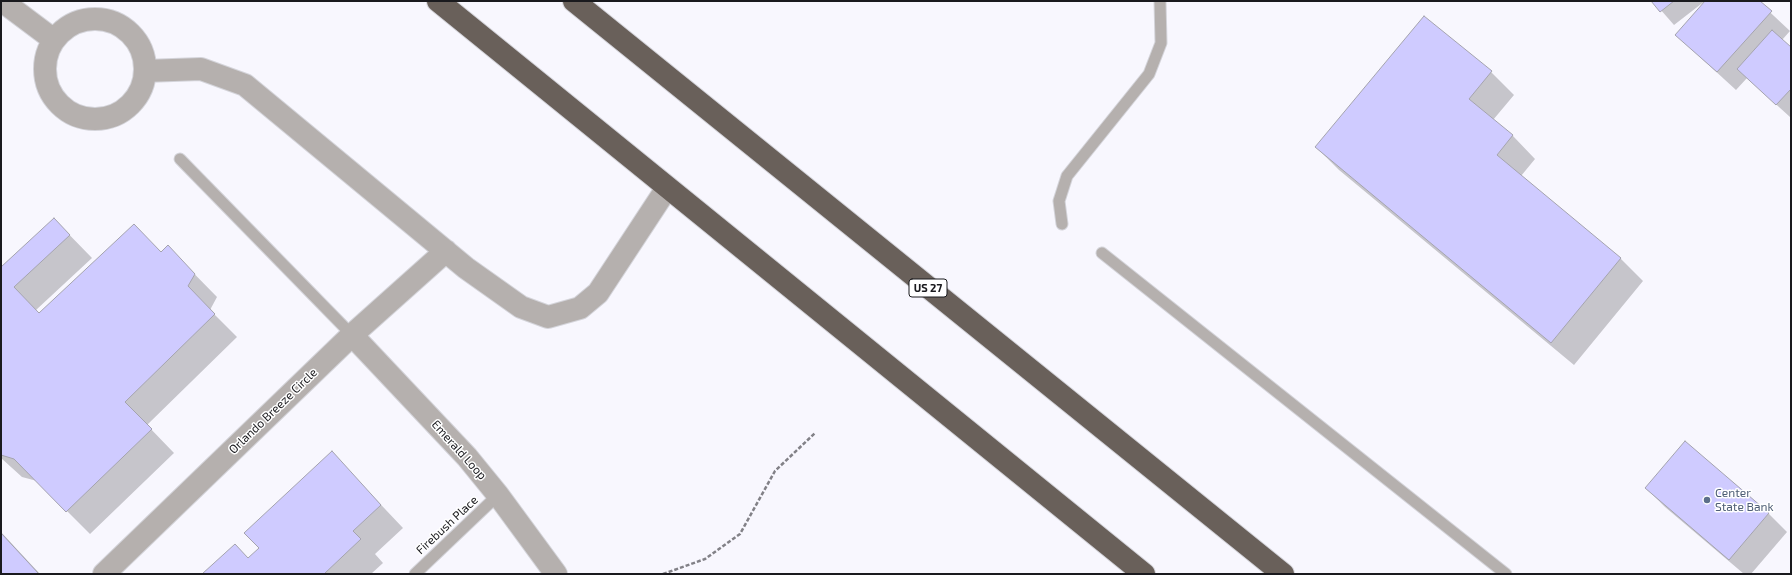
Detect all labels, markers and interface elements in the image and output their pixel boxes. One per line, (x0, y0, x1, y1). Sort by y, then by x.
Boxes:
road number: US 27 (909, 279, 947, 297)
street label: Orlando Breeze Circle (226, 365, 320, 457)
street label: Emerald Loop (429, 417, 489, 483)
place label: Center State Bank (1715, 486, 1774, 514)
street label: Firebush Place (413, 493, 481, 557)
marker: Center State Bank (1702, 495, 1712, 505)

